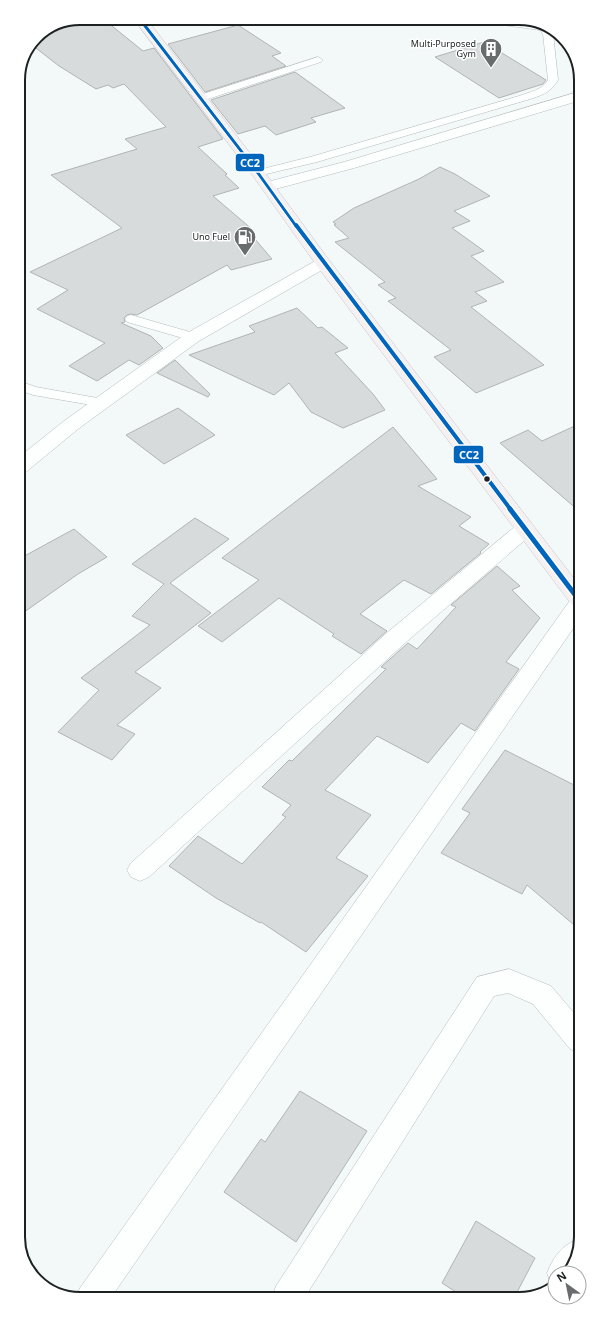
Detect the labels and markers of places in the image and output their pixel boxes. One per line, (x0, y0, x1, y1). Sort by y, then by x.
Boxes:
building icon: Multi-Purposed Gym (478, 36, 504, 69)
place label: Multi-Purposed Gym (411, 37, 476, 60)
fuel station icon: Uno Fuel (232, 224, 258, 257)
place label: Uno Fuel (192, 230, 230, 243)
unlabelled marker (482, 474, 492, 484)

